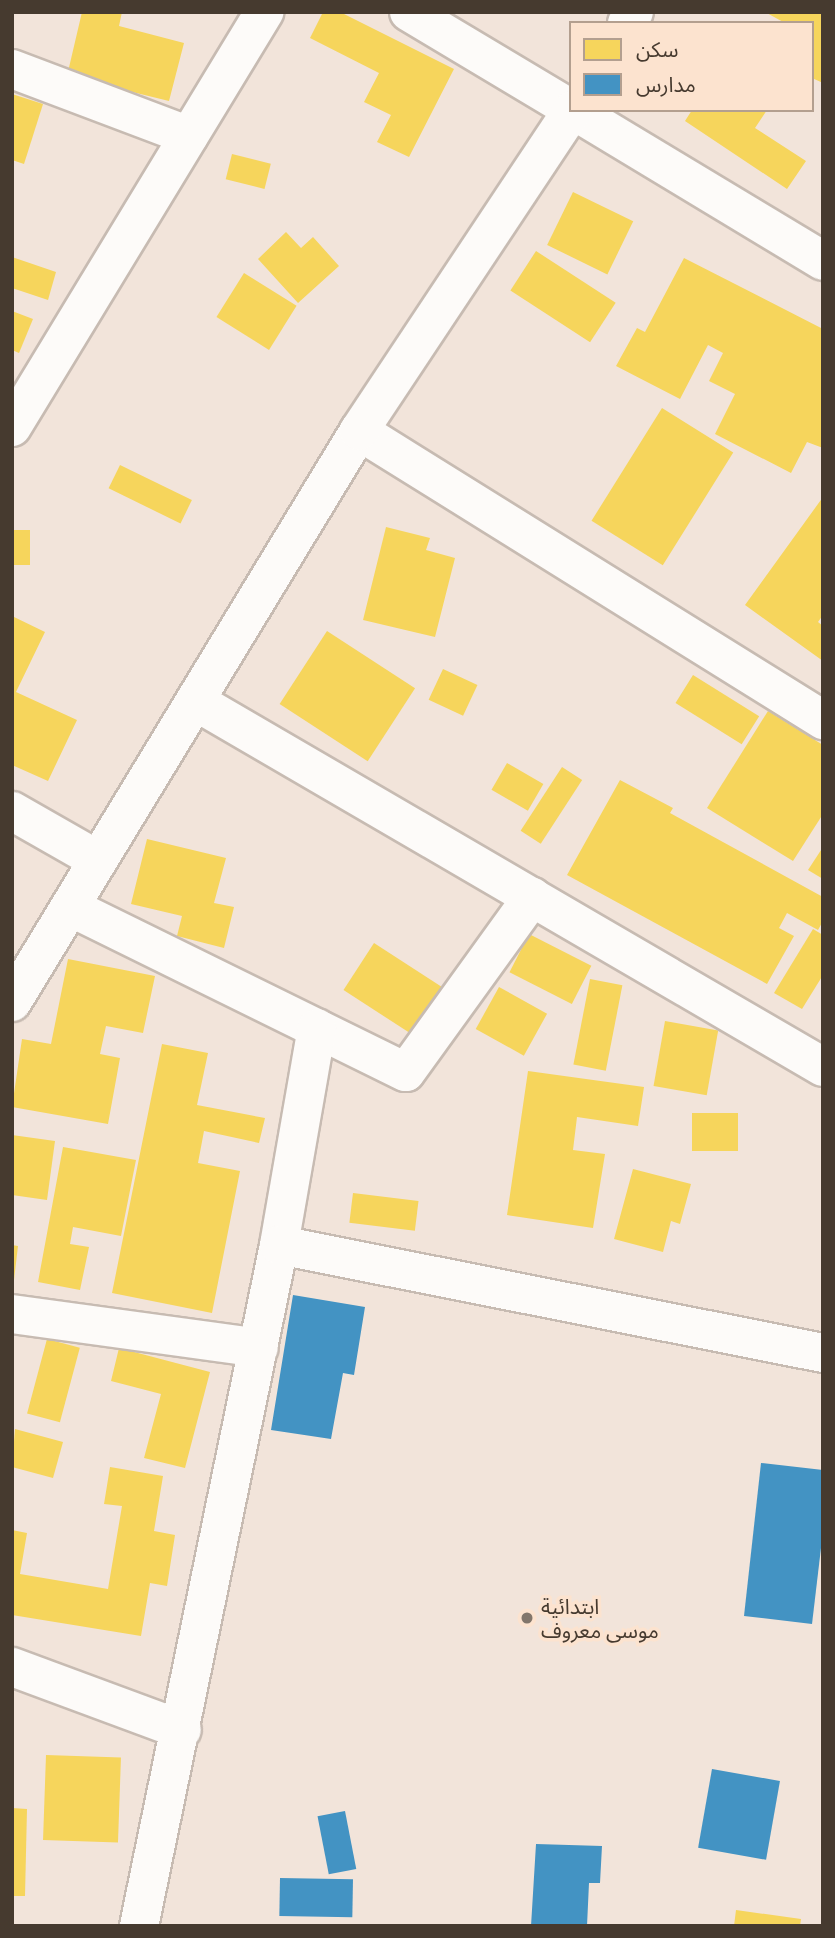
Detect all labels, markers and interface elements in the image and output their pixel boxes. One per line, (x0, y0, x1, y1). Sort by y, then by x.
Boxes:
legend (569, 21, 814, 112)
text: سكن (636, 36, 678, 61)
text: مدارس (636, 71, 696, 96)
place label: ابتدائية موسى معروف (541, 1593, 659, 1643)
marker: ابتدائية موسى معروف (519, 1610, 535, 1626)

